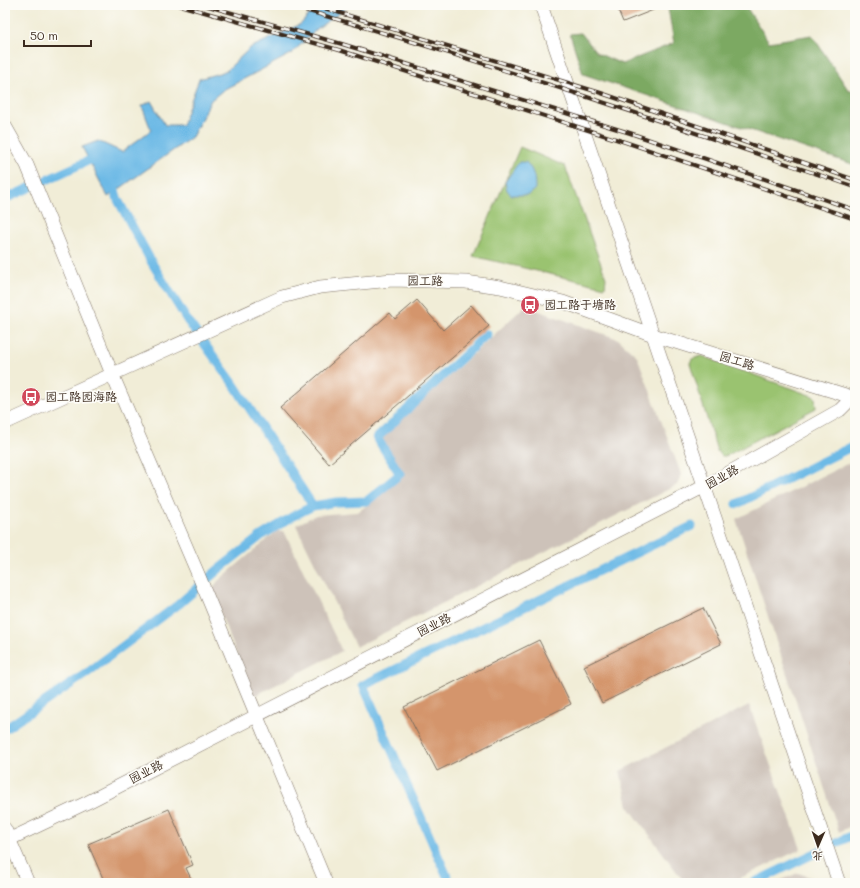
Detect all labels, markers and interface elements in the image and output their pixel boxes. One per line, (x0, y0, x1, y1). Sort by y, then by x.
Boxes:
scale bar (24, 22, 91, 48)
text: 50 m (30, 27, 58, 43)
street label: 园工路 (407, 272, 443, 288)
bus stop icon: 园工路于塘路 (519, 294, 541, 316)
place label: 园工路于塘路 (544, 296, 616, 312)
street label: 园工路 (718, 347, 757, 373)
bus stop icon: 园工路园海路 (20, 386, 42, 408)
place label: 园工路园海路 (45, 388, 117, 404)
street label: 园业路 (702, 460, 741, 492)
street label: 园业路 (414, 609, 453, 639)
street label: 园业路 (126, 756, 165, 786)
north arrow (798, 826, 838, 866)
text: 北 (812, 849, 823, 864)

